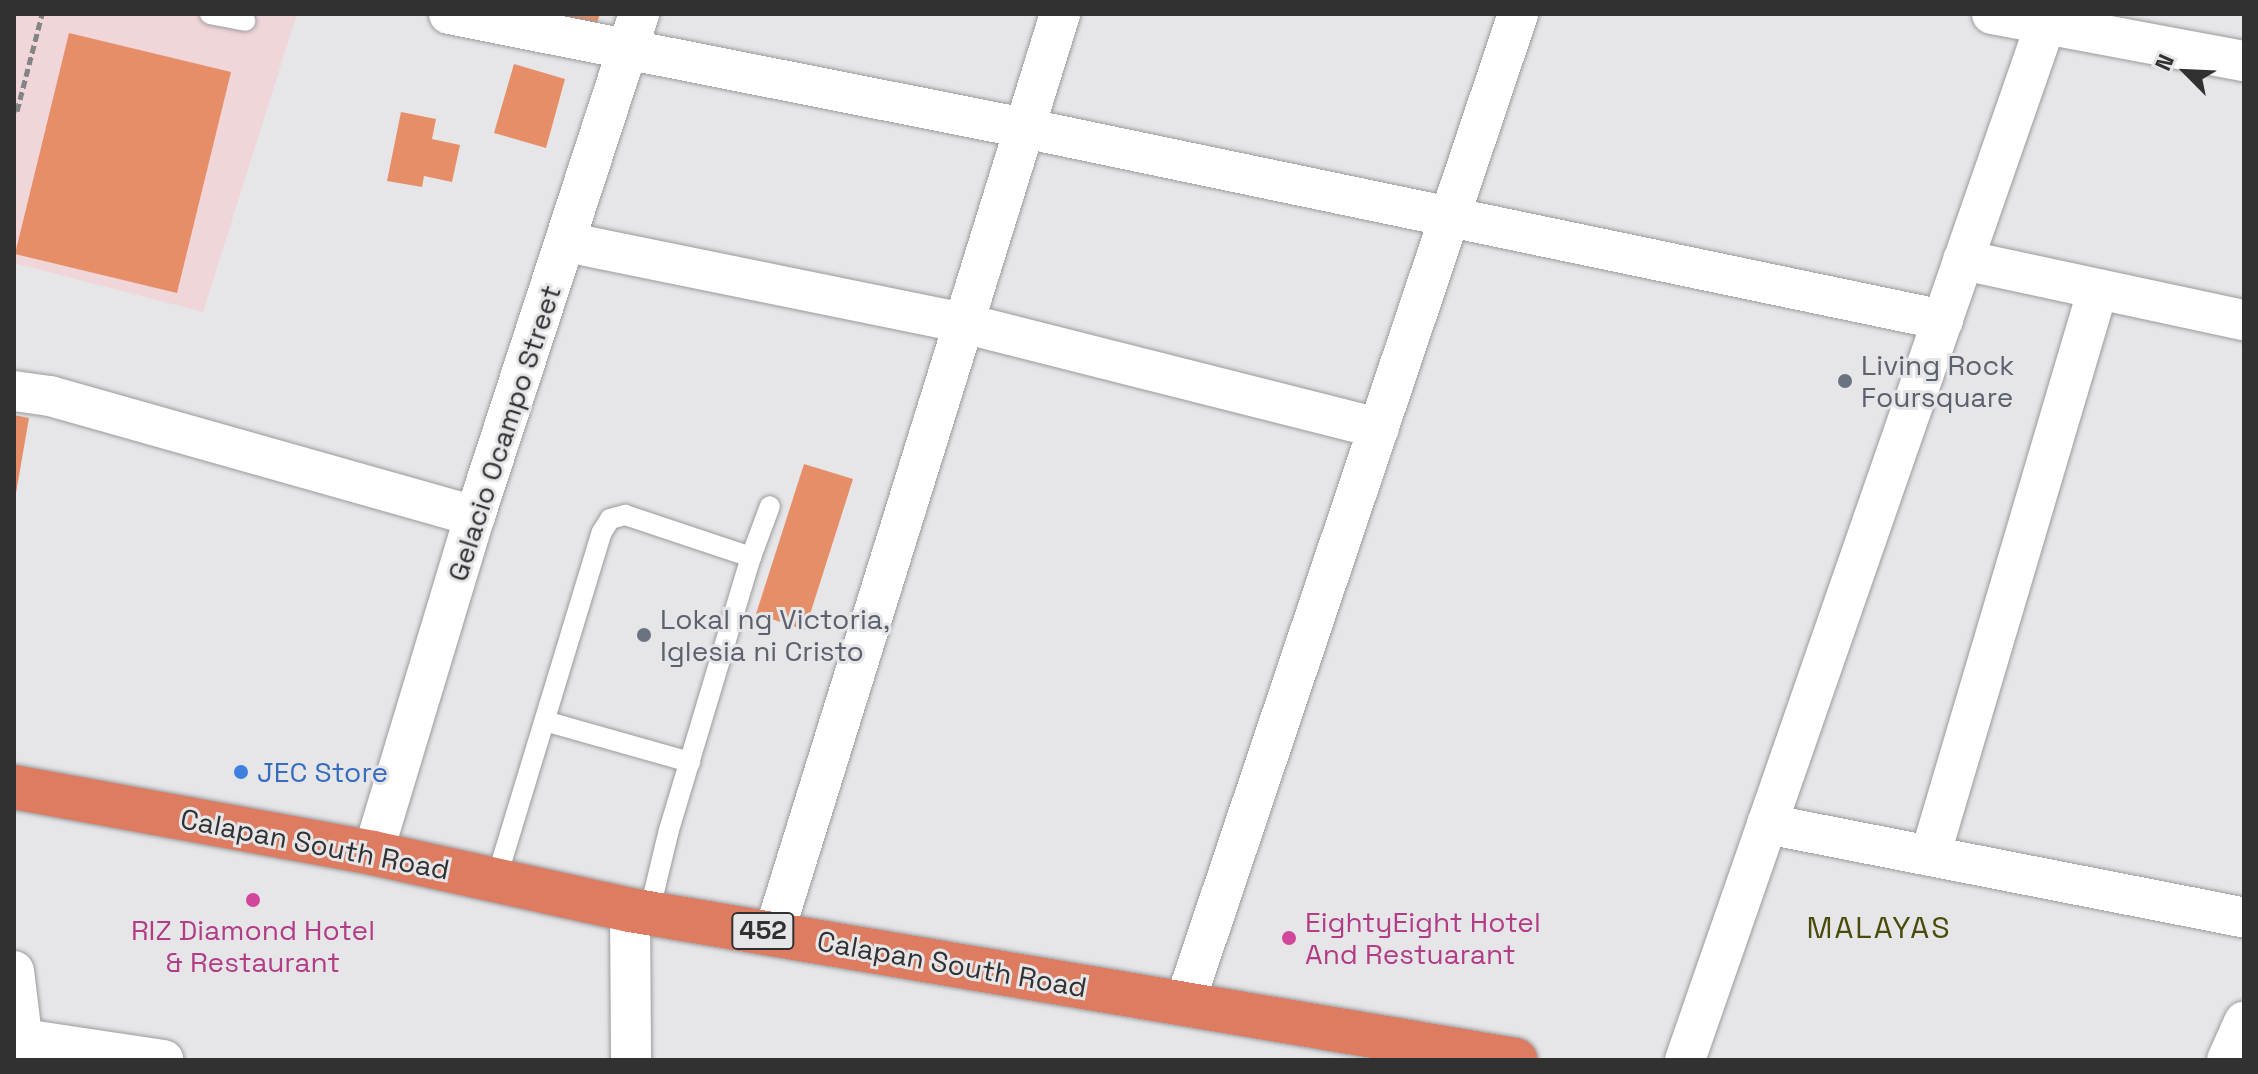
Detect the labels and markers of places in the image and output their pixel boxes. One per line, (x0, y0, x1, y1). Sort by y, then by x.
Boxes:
place label: Living Rock Foursquare (1861, 348, 2014, 414)
marker: Living Rock Foursquare (1836, 372, 1854, 390)
place label: Lokal ng Victoria, Iglesia ni Cristo (660, 602, 890, 668)
marker: Lokal ng Victoria, Iglesia ni Cristo (635, 626, 653, 644)
place label: JEC Store (257, 755, 388, 789)
marker: JEC Store (232, 763, 250, 781)
marker: RIZ Diamond Hotel & Restaurant (244, 891, 262, 909)
place label: EightyEight Hotel And Restuarant (1305, 905, 1541, 971)
place label: RIZ Diamond Hotel & Restaurant (131, 913, 375, 979)
marker: EightyEight Hotel And Restuarant (1280, 929, 1298, 947)

